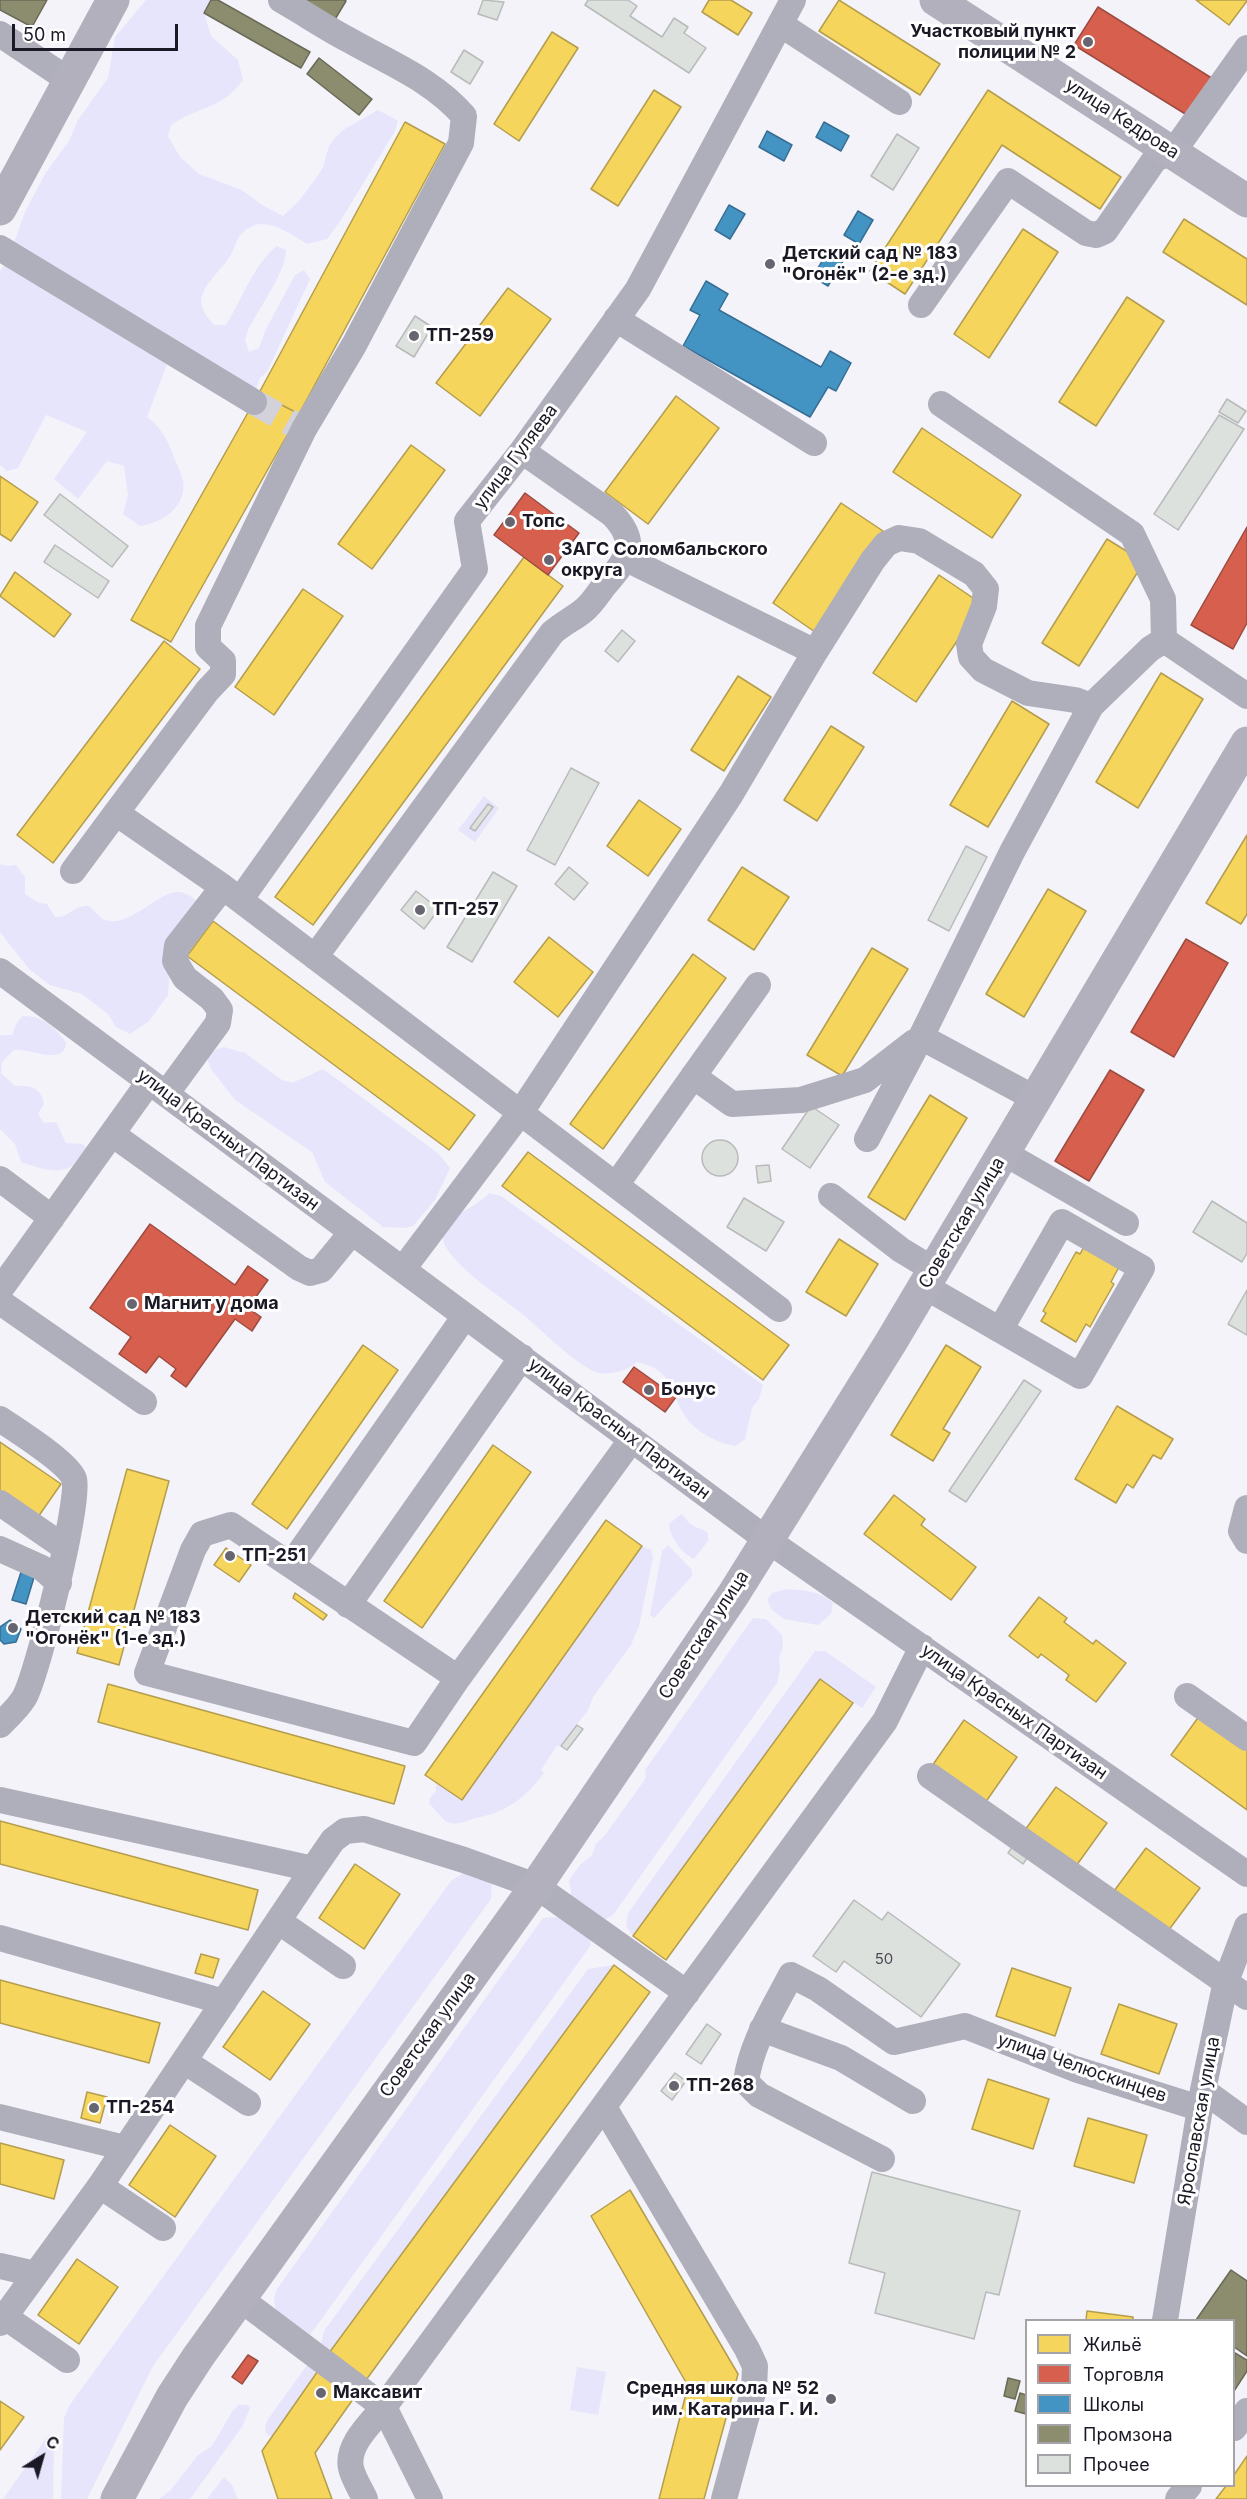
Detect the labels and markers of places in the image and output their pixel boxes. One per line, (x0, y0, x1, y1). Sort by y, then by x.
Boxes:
place label: Участковый пункт полиции № 2 (910, 21, 1076, 63)
marker: Участковый пункт полиции № 2 (1081, 35, 1095, 49)
place label: Детский сад № 183 "Огонёк" (2-е зд.) (782, 243, 958, 286)
marker: Детский сад № 183 "Огонёк" (2-е зд.) (763, 257, 777, 271)
place label: ТП-259 (426, 325, 494, 347)
marker: ТП-259 (407, 329, 421, 343)
place label: Топс (522, 511, 565, 533)
marker: Топс (503, 515, 517, 529)
place label: ЗАГС Соломбальского округа (561, 539, 768, 582)
marker: ЗАГС Соломбальского округа (542, 553, 556, 567)
place label: ТП-257 (432, 899, 499, 921)
marker: ТП-257 (413, 903, 427, 917)
place label: Магнит у дома (144, 1293, 279, 1315)
marker: Магнит у дома (125, 1297, 139, 1311)
place label: Бонус (661, 1379, 716, 1401)
marker: Бонус (642, 1383, 656, 1397)
place label: ТП-251 (242, 1545, 306, 1567)
marker: ТП-251 (223, 1549, 237, 1563)
place label: Детский сад № 183 "Огонёк" (1-е зд.) (25, 1607, 201, 1650)
marker: Детский сад № 183 "Огонёк" (1-е зд.) (6, 1621, 20, 1635)
place label: ТП-268 (686, 2075, 754, 2097)
marker: ТП-268 (667, 2079, 681, 2093)
place label: ТП-254 (106, 2097, 175, 2119)
marker: ТП-254 (87, 2101, 101, 2115)
place label: Средняя школа № 52 им. Катарина Г. И. (626, 2378, 819, 2420)
place label: Максавит (333, 2382, 422, 2404)
marker: Максавит (314, 2386, 328, 2400)
marker: Средняя школа № 52 им. Катарина Г. И. (824, 2392, 838, 2406)

